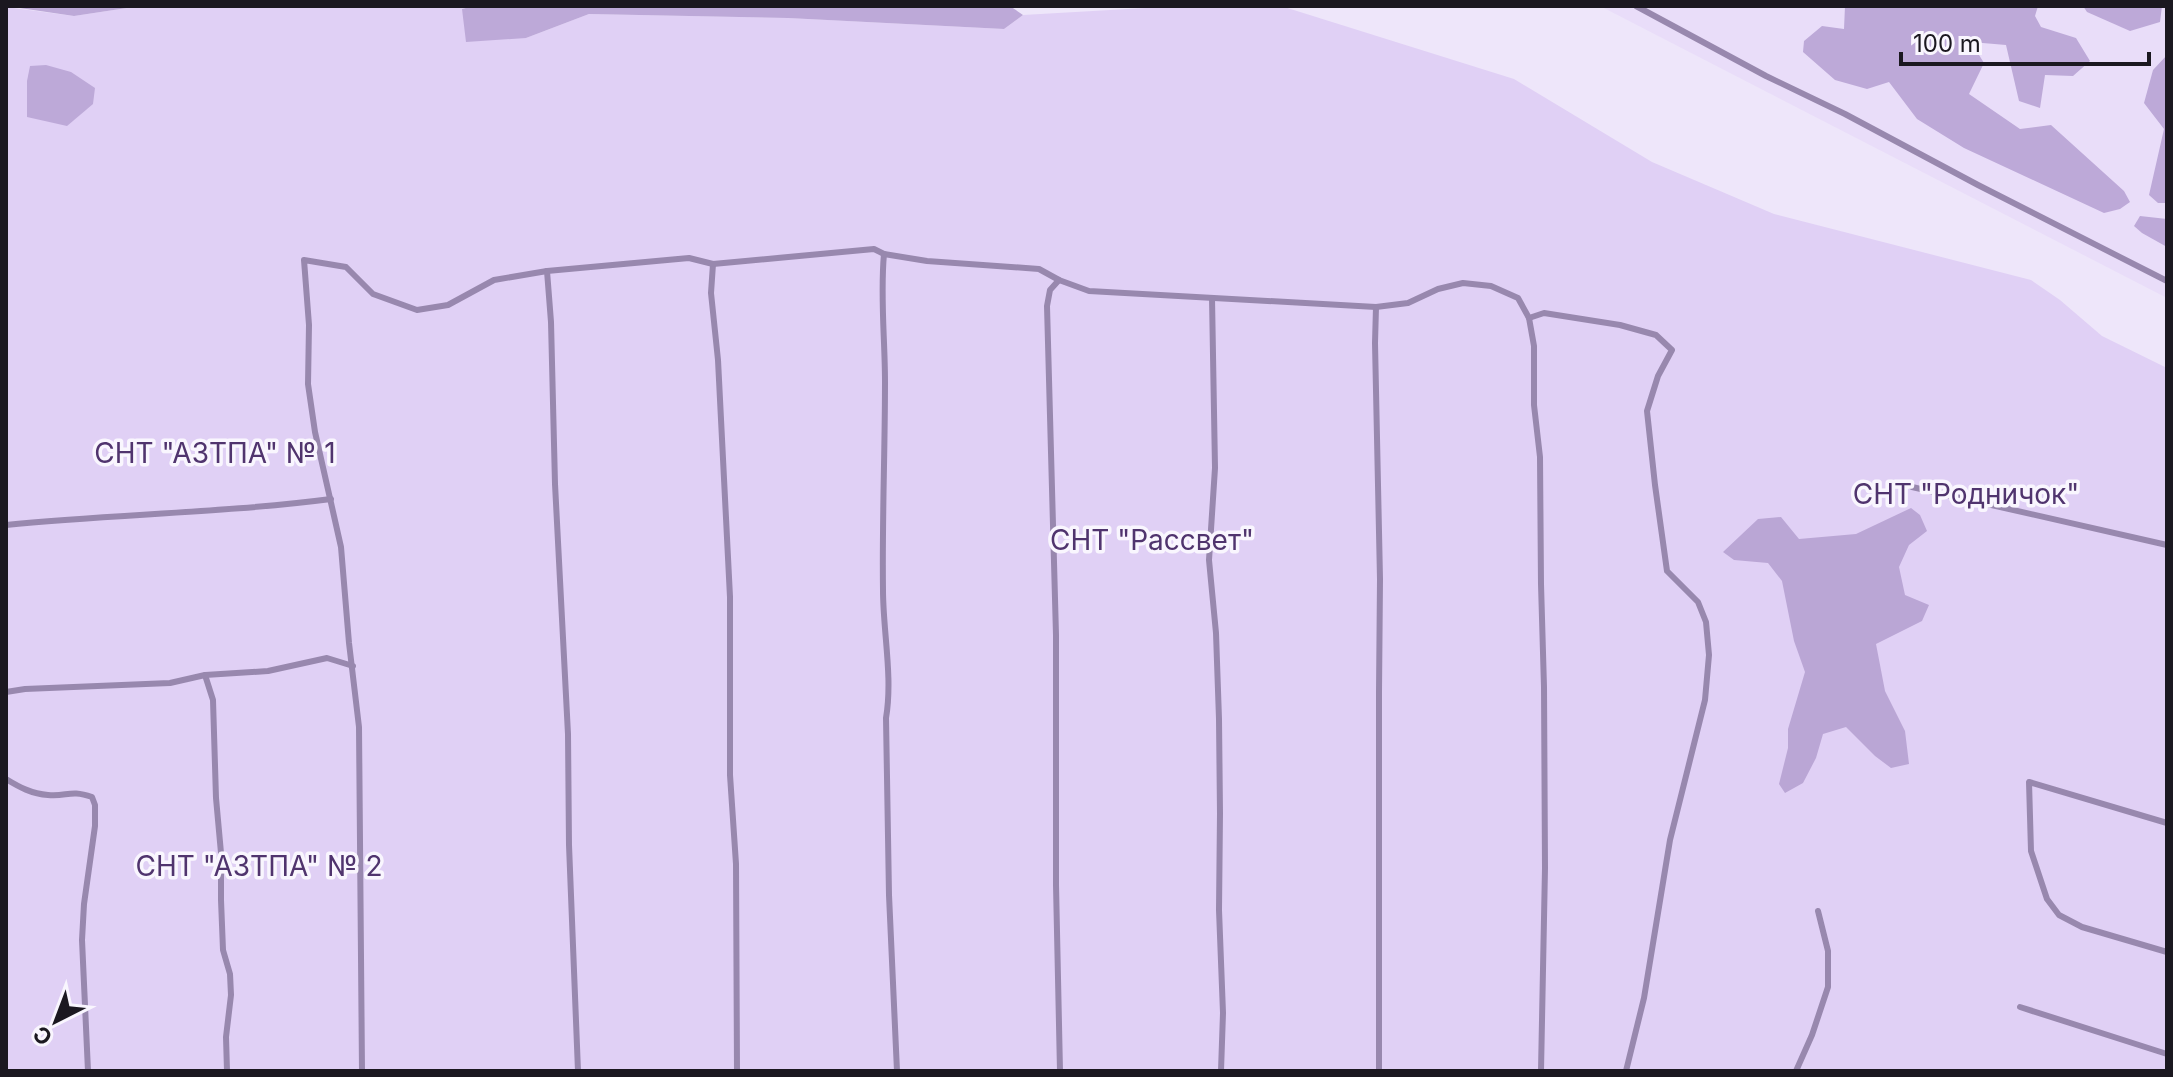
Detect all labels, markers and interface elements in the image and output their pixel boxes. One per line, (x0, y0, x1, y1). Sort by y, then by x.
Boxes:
scale bar (1901, 16, 2149, 66)
text: 100 m (1913, 29, 1981, 58)
park label: СНТ "АЗТПА" № 1 (94, 436, 336, 470)
park label: СНТ "Родничок" (1853, 477, 2079, 511)
park label: СНТ "Рассвет" (1050, 523, 1254, 557)
park label: СНТ "АЗТПА" № 2 (135, 849, 383, 883)
north arrow (16, 981, 96, 1061)
text: С (28, 1021, 57, 1051)

